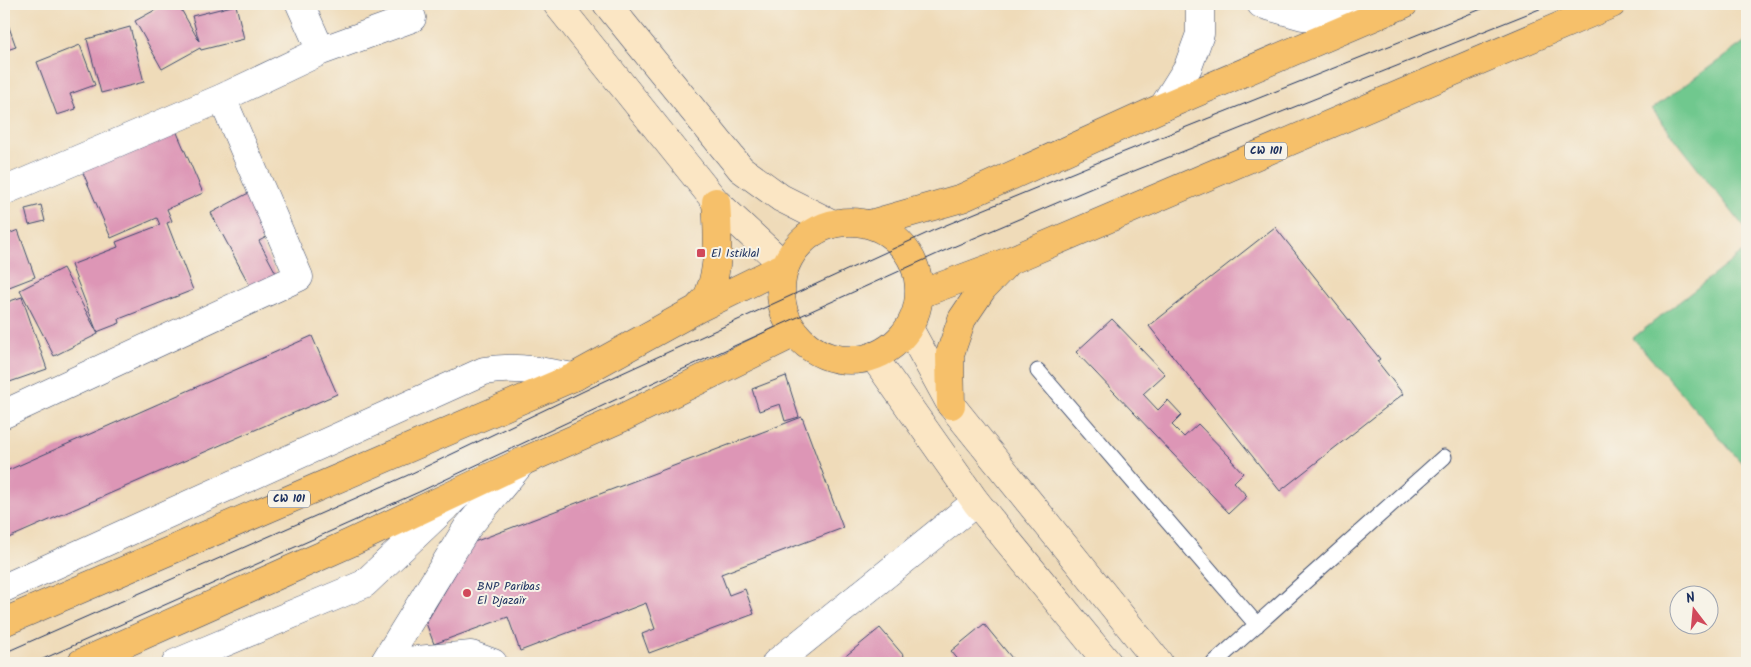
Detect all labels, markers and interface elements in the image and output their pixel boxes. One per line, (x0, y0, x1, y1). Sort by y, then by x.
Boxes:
road number: CW 101 (1245, 142, 1287, 160)
place label: El Istiklal (711, 244, 759, 263)
marker: El Istiklal (695, 247, 707, 259)
road number: CW 101 (268, 490, 310, 508)
place label: BNP Paribas El Djazaïr (477, 577, 540, 610)
north arrow (1668, 584, 1718, 634)
marker: BNP Paribas El Djazaïr (461, 587, 473, 599)
text: N (1683, 587, 1698, 610)

